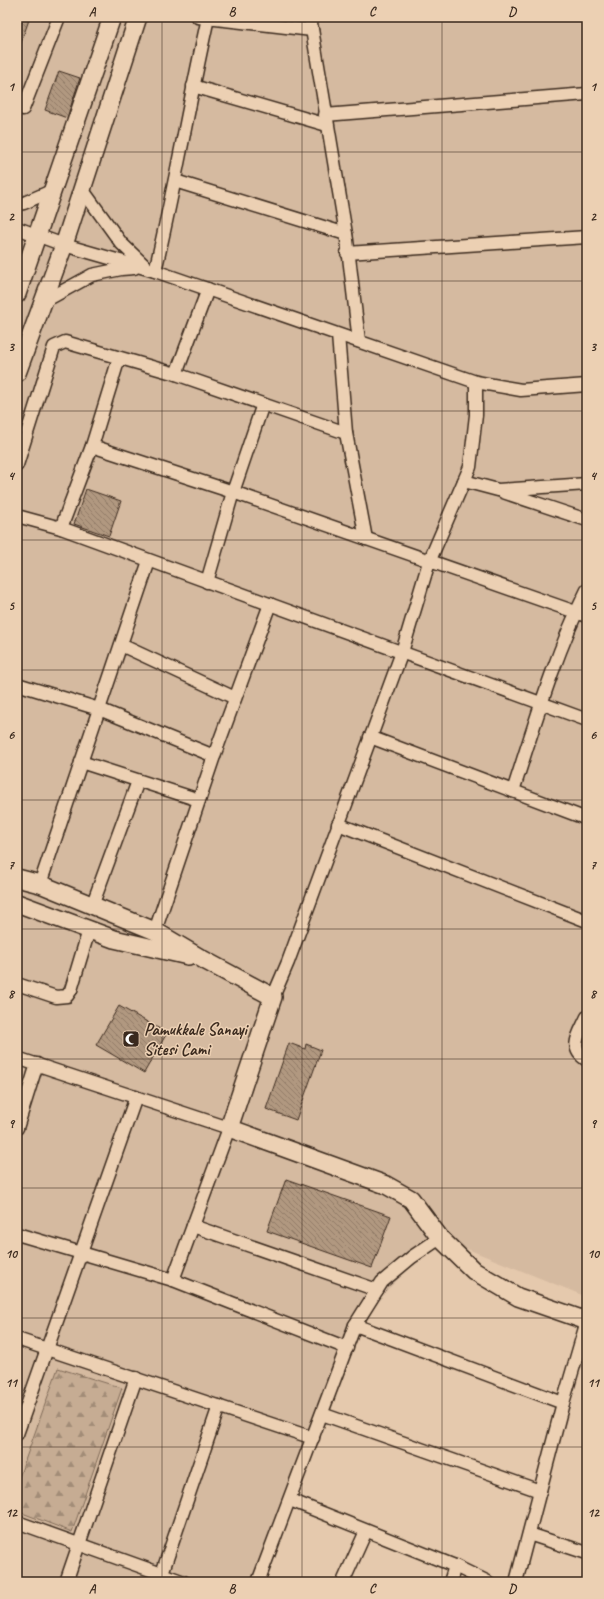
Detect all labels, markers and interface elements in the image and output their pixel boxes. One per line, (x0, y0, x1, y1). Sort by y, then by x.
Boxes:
text: A (89, 4, 97, 20)
text: B (229, 4, 237, 20)
text: C (369, 4, 377, 20)
text: D (508, 4, 517, 20)
text: 1 (8, 79, 16, 95)
text: 1 (590, 79, 598, 95)
text: 2 (8, 209, 15, 225)
text: 2 (590, 209, 597, 225)
text: 3 (8, 339, 15, 355)
text: 3 (590, 339, 597, 355)
text: 4 (8, 468, 16, 484)
text: 4 (590, 468, 598, 484)
text: 5 (8, 598, 15, 614)
text: 5 (590, 598, 597, 614)
text: 6 (8, 727, 15, 743)
text: 6 (590, 727, 597, 743)
text: 7 (8, 857, 15, 873)
text: 7 (590, 857, 597, 873)
text: 8 (8, 986, 16, 1002)
text: 8 (590, 986, 598, 1002)
place label: Pamukkale Sanayi Sitesi Cami (144, 1019, 250, 1060)
mosque icon: Pamukkale Sanayi Sitesi Cami (121, 1029, 141, 1049)
text: 9 (8, 1116, 15, 1132)
text: 9 (590, 1116, 597, 1132)
text: 10 (5, 1246, 18, 1262)
text: 10 (587, 1246, 600, 1262)
text: 11 (5, 1375, 19, 1391)
text: 11 (587, 1375, 601, 1391)
text: 12 (5, 1505, 18, 1521)
text: 12 (587, 1505, 600, 1521)
text: A (89, 1581, 97, 1597)
text: B (229, 1581, 237, 1597)
text: C (369, 1581, 377, 1597)
text: D (508, 1581, 517, 1597)

